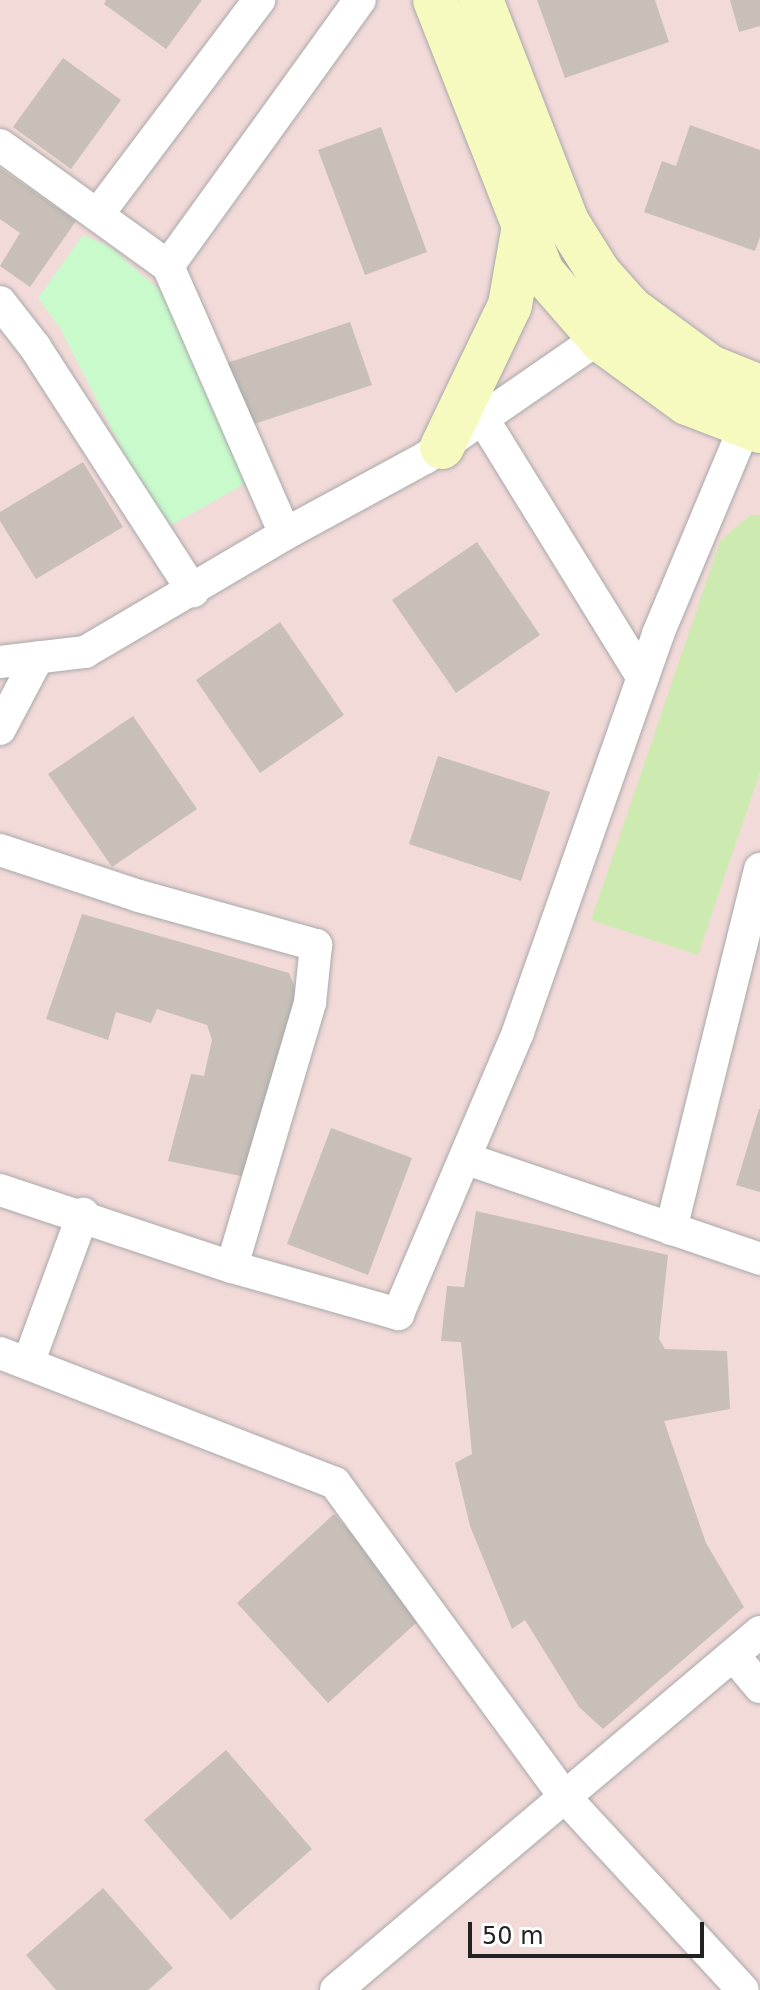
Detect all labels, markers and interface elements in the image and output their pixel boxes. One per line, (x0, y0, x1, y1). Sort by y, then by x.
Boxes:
scale bar (472, 1906, 708, 1956)
text: 50 m (482, 1922, 544, 1950)

